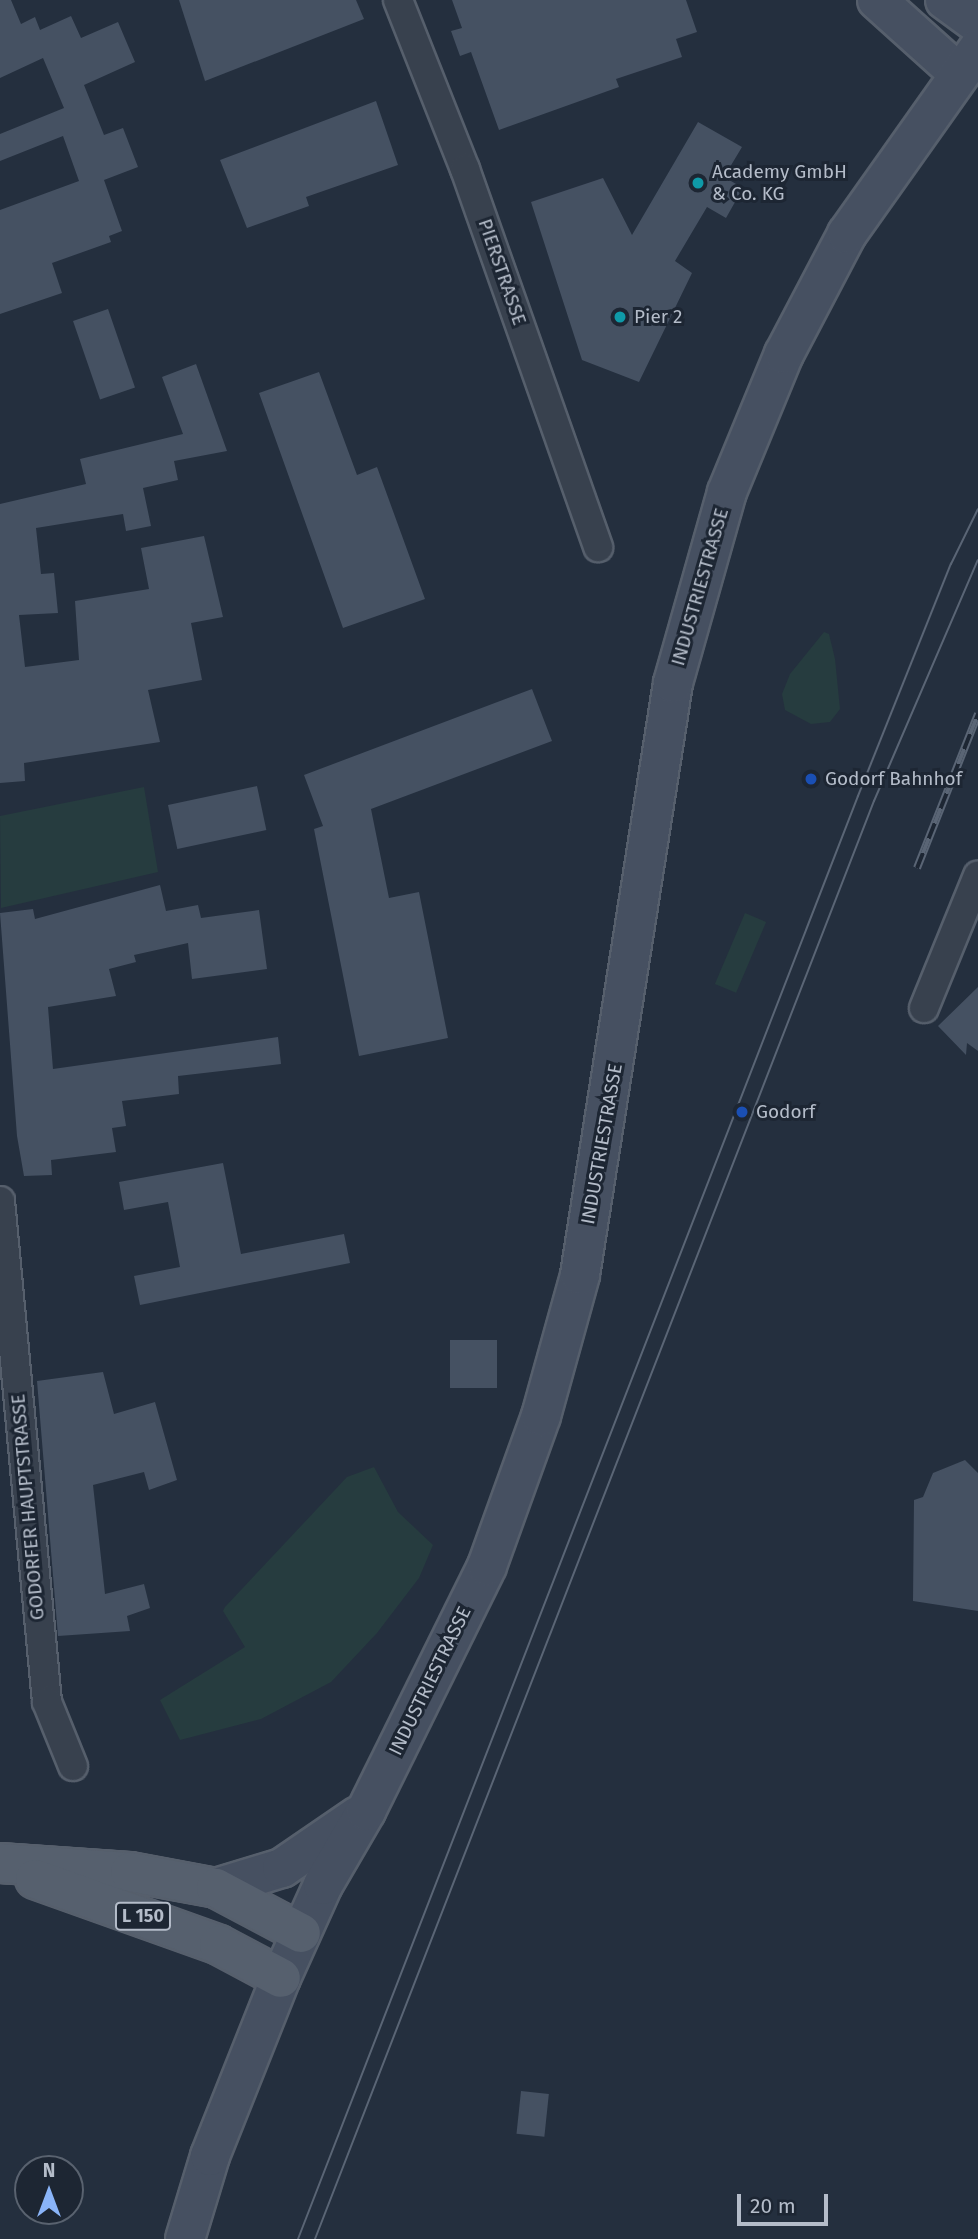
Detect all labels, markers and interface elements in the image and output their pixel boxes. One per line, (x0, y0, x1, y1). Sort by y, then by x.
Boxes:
place label: Academy GmbH & Co. KG (712, 161, 847, 205)
marker: Academy GmbH & Co. KG (690, 175, 706, 191)
street label: PIERSTRASSE (473, 216, 531, 328)
place label: Pier 2 (634, 306, 683, 328)
marker: Pier 2 (612, 309, 628, 325)
street label: INDUSTRIESTRASSE (667, 506, 733, 668)
place label: Godorf Bahnhof (825, 768, 962, 790)
marker: Godorf Bahnhof (803, 771, 819, 787)
street label: INDUSTRIESTRASSE (577, 1062, 627, 1226)
place label: Godorf (756, 1101, 815, 1123)
marker: Godorf (734, 1104, 750, 1120)
street label: GODORFER HAUPTSTRASSE (7, 1393, 49, 1621)
street label: INDUSTRIESTRASSE (384, 1603, 476, 1759)
road number: L 150 (113, 1902, 173, 1930)
north arrow (14, 2155, 84, 2225)
text: N (43, 2159, 55, 2182)
scale bar (740, 2180, 831, 2224)
text: 20 m (750, 2193, 796, 2219)

